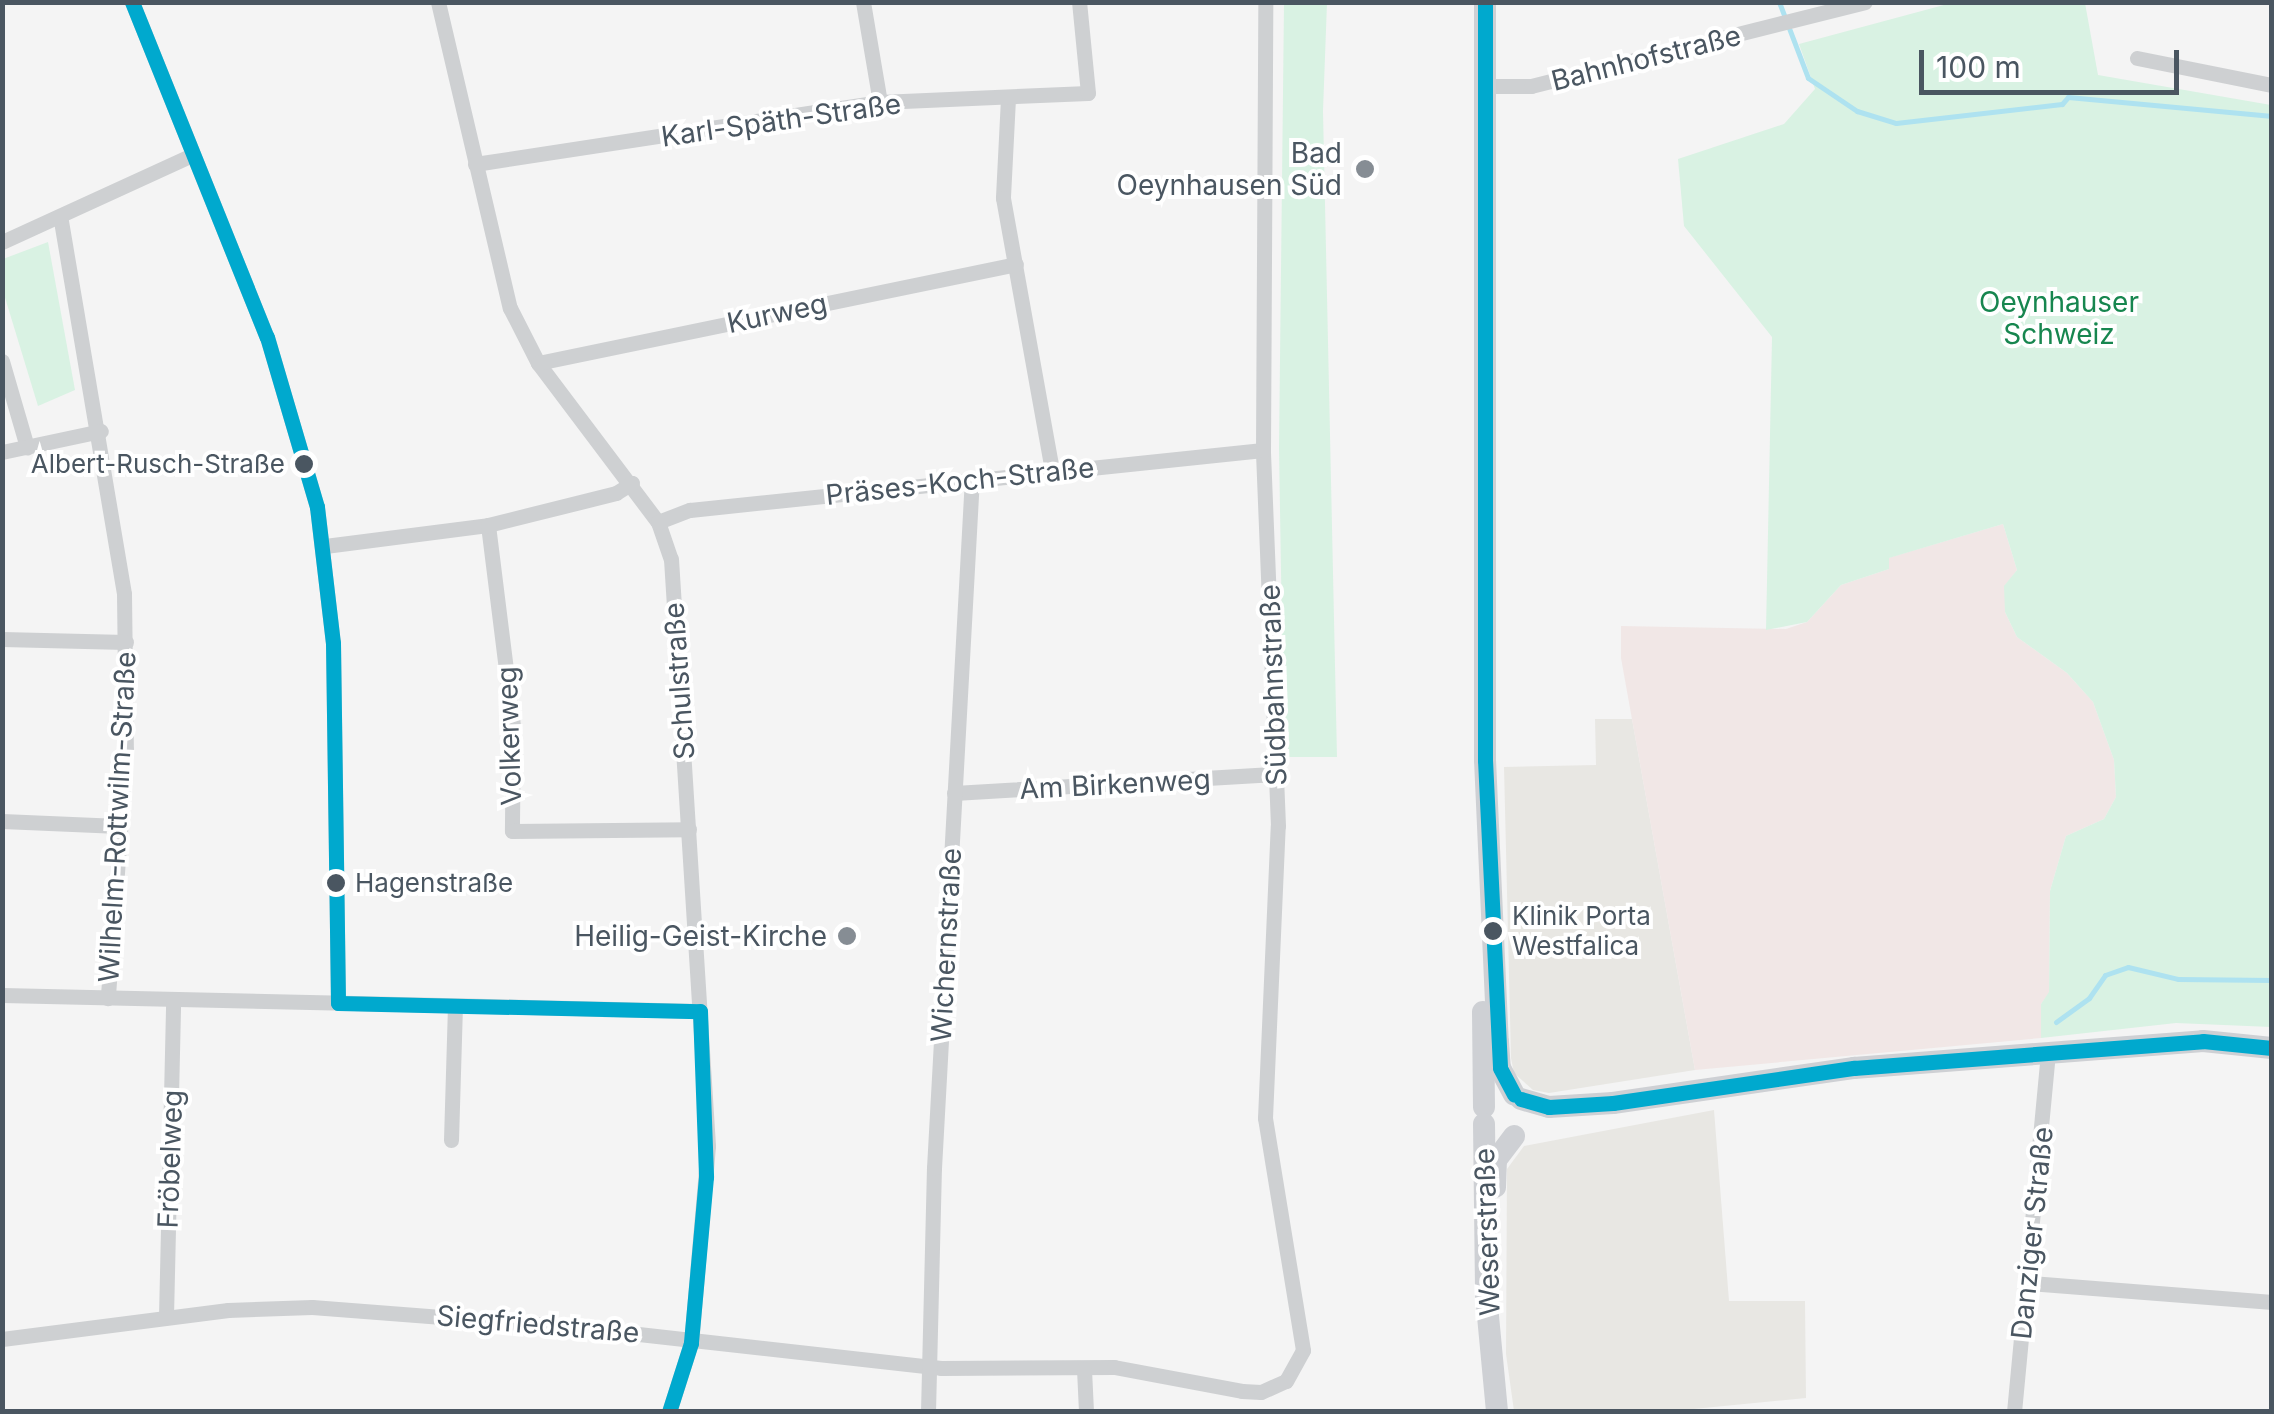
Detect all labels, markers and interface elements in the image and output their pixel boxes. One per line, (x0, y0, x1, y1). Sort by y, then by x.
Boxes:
street label: Bahnhofstraße (1548, 18, 1744, 98)
scale bar (1924, 30, 2184, 92)
text: 100 m (1936, 49, 2021, 85)
street label: Karl-Späth-Straße (659, 87, 903, 153)
place label: Bad Oeynhausen Süd (1117, 136, 1342, 202)
marker: Bad Oeynhausen Süd (1352, 156, 1378, 182)
park label: Oeynhauser Schweiz (1979, 285, 2139, 351)
street label: Kurweg (724, 286, 830, 340)
place label: Albert-Rusch-Straße (31, 448, 285, 480)
street label: Präses-Koch-Straße (824, 450, 1096, 512)
marker: Albert-Rusch-Straße (294, 454, 314, 474)
street label: Südbahnstraße (1253, 584, 1293, 786)
street label: Schulstraße (657, 601, 701, 761)
street label: Wilhelm-Rottwilm-Straße (92, 651, 142, 983)
street label: Volkerweg (490, 666, 528, 806)
street label: Am Birkenweg (1019, 762, 1211, 806)
street label: Wichernstraße (924, 847, 968, 1043)
place label: Hagenstraße (355, 867, 513, 899)
marker: Hagenstraße (326, 873, 346, 893)
place label: Klinik Porta Westfalica (1512, 900, 1651, 961)
place label: Heilig-Geist-Kirche (574, 919, 827, 953)
marker: Klinik Porta Westfalica (1483, 921, 1503, 941)
marker: Heilig-Geist-Kirche (836, 925, 858, 947)
street label: Fröbelweg (151, 1089, 189, 1229)
street label: Danziger Straße (2004, 1125, 2060, 1341)
street label: Weserstraße (1467, 1148, 1507, 1316)
street label: Siegfriedstraße (435, 1298, 641, 1350)

